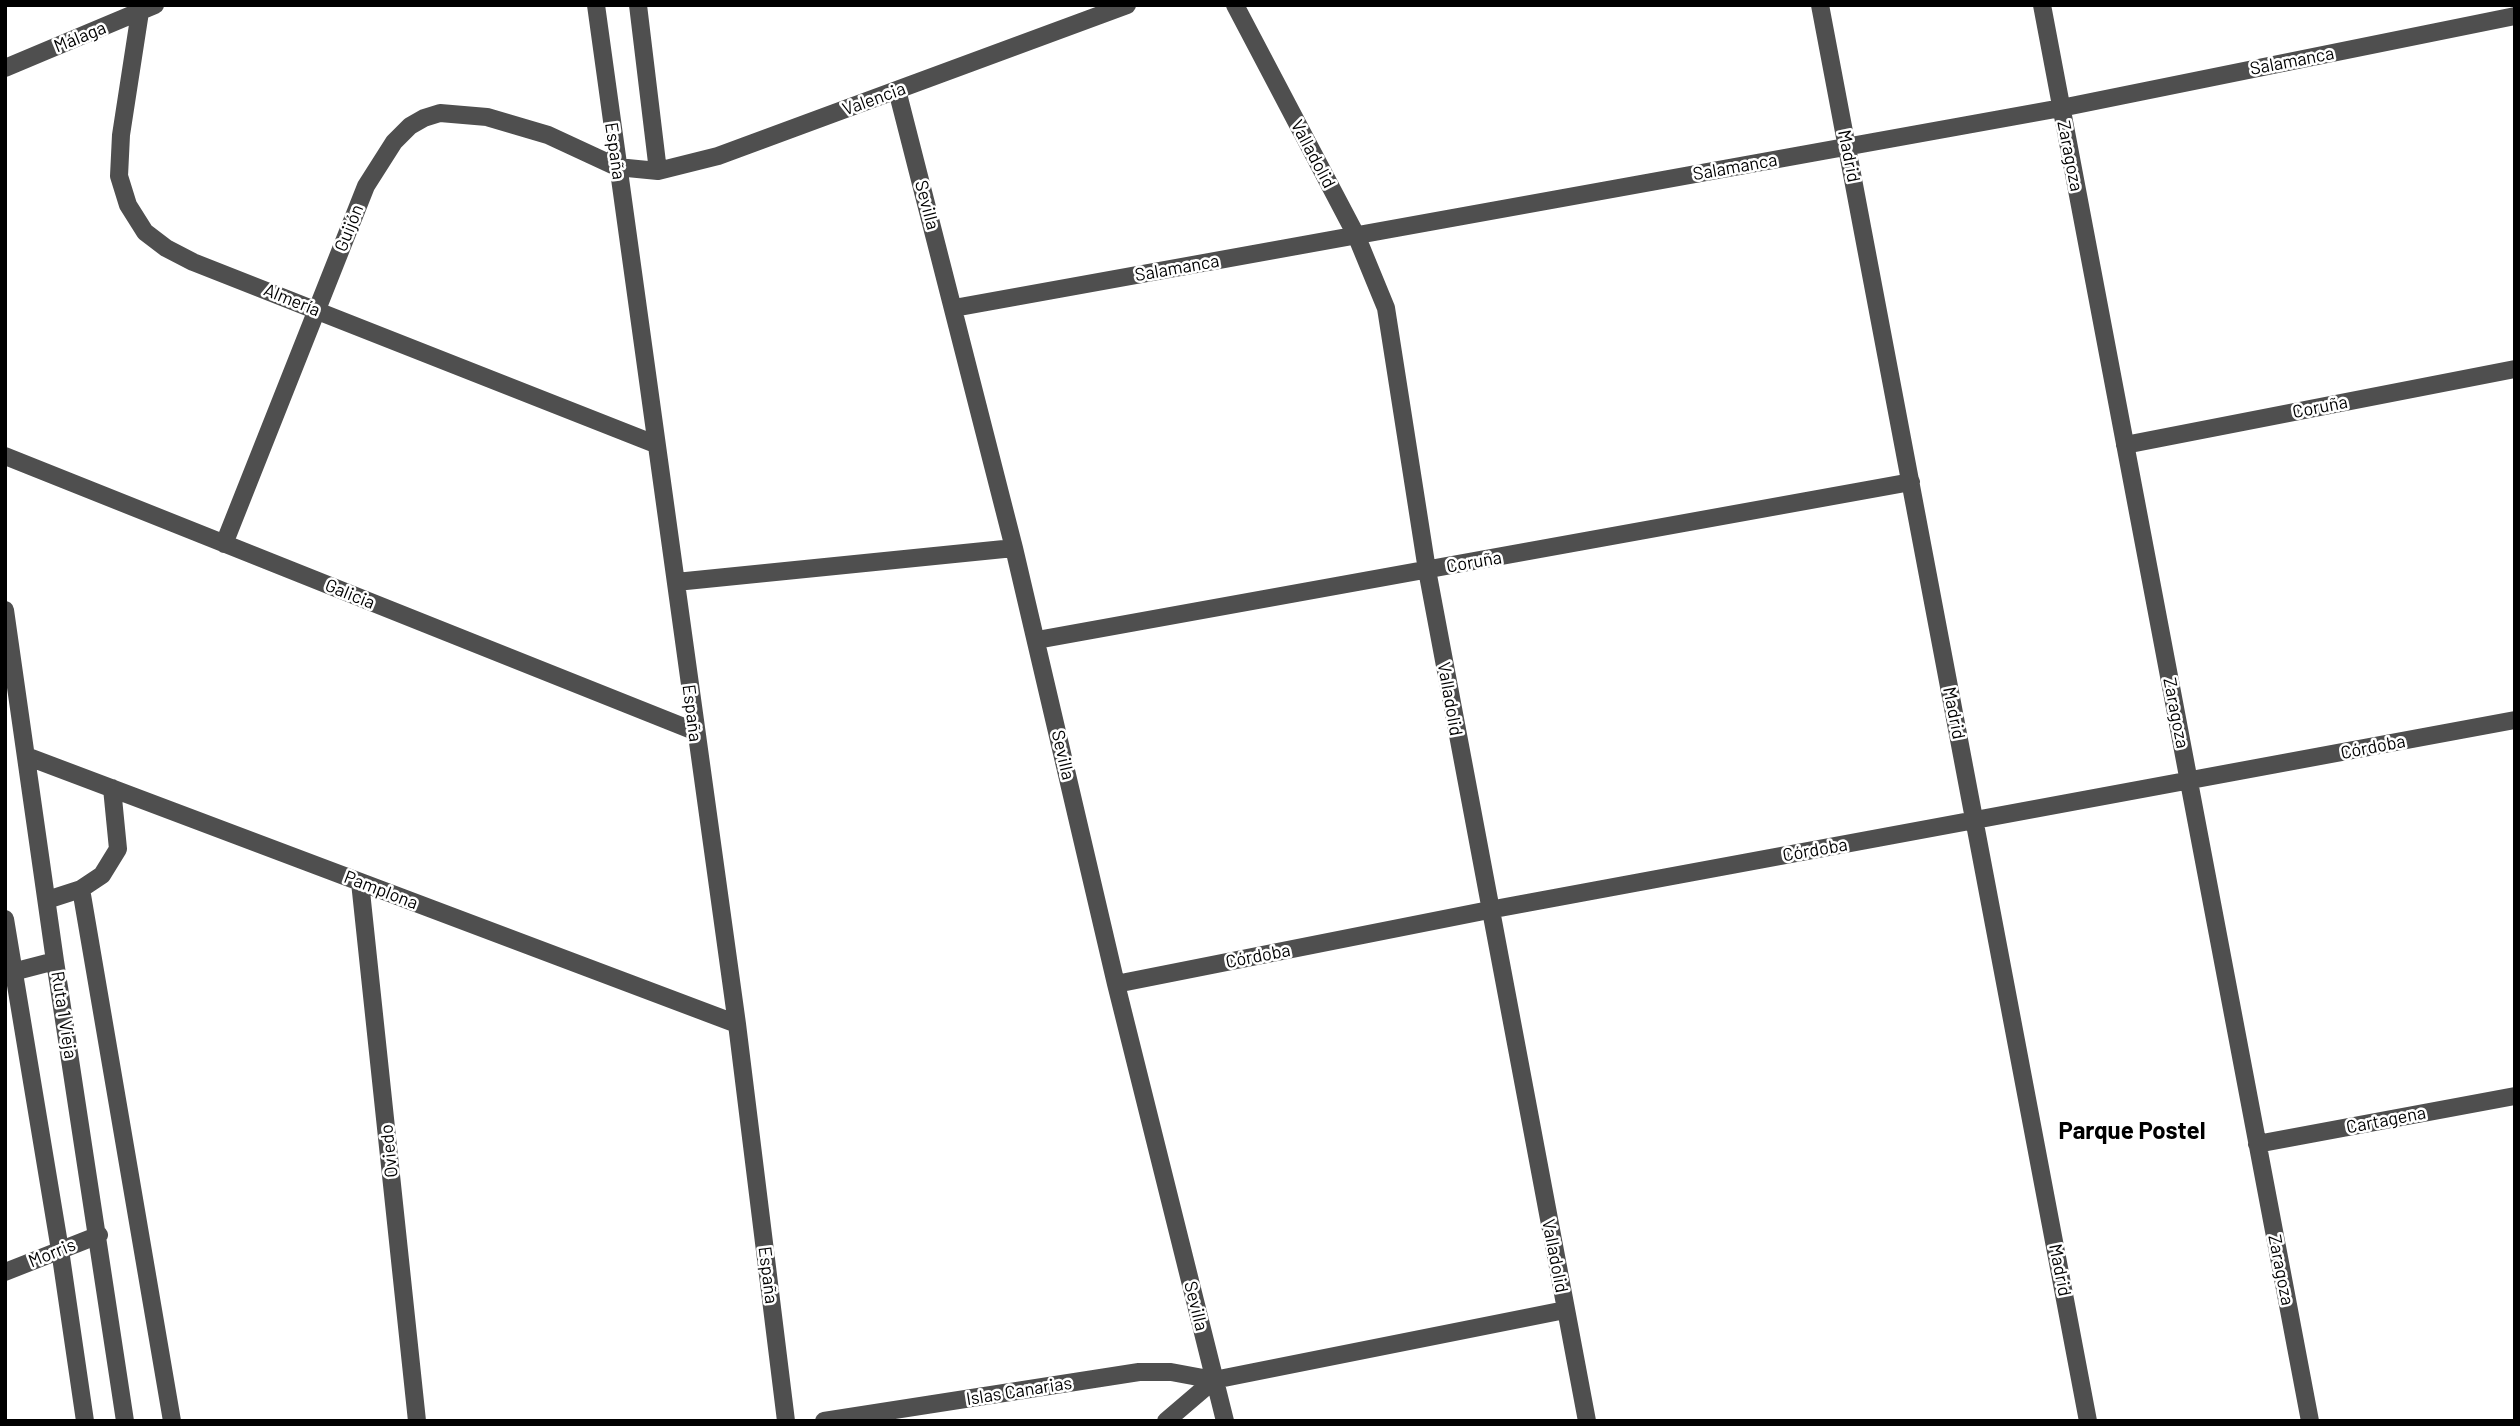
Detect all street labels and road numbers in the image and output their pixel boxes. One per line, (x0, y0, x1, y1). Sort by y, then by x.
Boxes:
street label: Málaga (51, 17, 109, 57)
street label: Salamanca (2248, 42, 2336, 80)
street label: Valencia (840, 78, 908, 120)
street label: Valladolid (1286, 116, 1340, 192)
street label: Zaragoza (2053, 119, 2087, 193)
street label: España (600, 121, 630, 181)
street label: Madrid (1833, 128, 1865, 184)
street label: Salamanca (1691, 149, 1779, 185)
street label: Sevilla (910, 178, 944, 232)
street label: Guijón (330, 201, 368, 255)
street label: Salamanca (1133, 250, 1221, 286)
street label: Almería (261, 279, 323, 321)
street label: Coruña (2291, 391, 2349, 423)
street label: Coruña (1445, 547, 1503, 577)
street label: Galicia (322, 574, 378, 614)
street label: Valladolid (1433, 660, 1467, 738)
street label: Zaragoza (2159, 676, 2193, 750)
street label: España (678, 683, 706, 743)
street label: Madrid (1938, 685, 1970, 741)
street label: Sevilla (1047, 728, 1079, 782)
street label: Córdoba (2339, 730, 2407, 764)
street label: Córdoba (1781, 834, 1849, 866)
street label: Pamplona (341, 866, 421, 914)
street label: Córdoba (1224, 939, 1292, 973)
street label: Ruta 1 Vieja (46, 970, 82, 1060)
street label: Cartagena (2344, 1102, 2428, 1138)
street label: Oviedo (375, 1123, 403, 1179)
street label: Valladolid (1537, 1217, 1573, 1295)
street label: Zaragoza (2264, 1233, 2298, 1307)
street label: Morris (25, 1234, 79, 1272)
street label: Madrid (2044, 1242, 2076, 1298)
street label: España (754, 1245, 782, 1305)
street label: Sevilla (1179, 1279, 1213, 1333)
street label: Islas Canarias (965, 1372, 1073, 1410)

